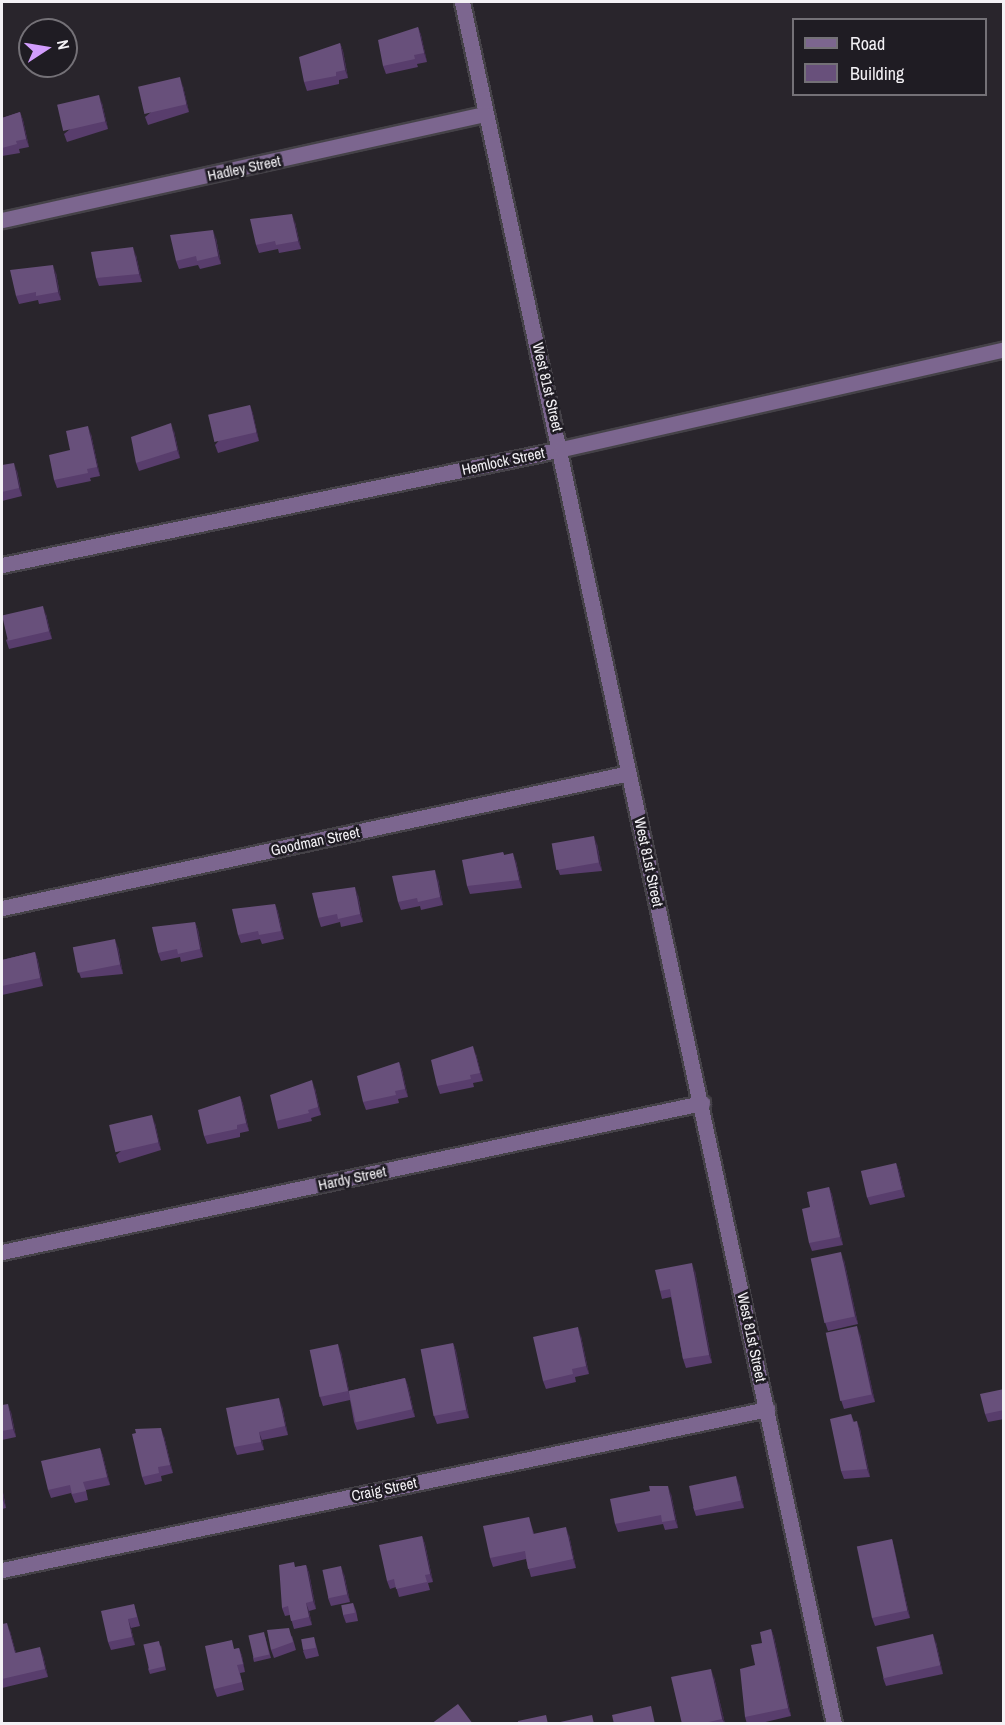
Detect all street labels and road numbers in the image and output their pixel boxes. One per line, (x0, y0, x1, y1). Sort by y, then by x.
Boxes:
street label: Hadley Street (206, 151, 282, 185)
street label: West 81st Street (529, 341, 567, 433)
street label: Hemlock Street (460, 443, 546, 479)
street label: West 81st Street (631, 816, 667, 908)
street label: Goodman Street (269, 823, 361, 859)
street label: Hardy Street (316, 1162, 388, 1194)
street label: West 81st Street (734, 1291, 770, 1383)
street label: Craig Street (350, 1473, 418, 1505)

